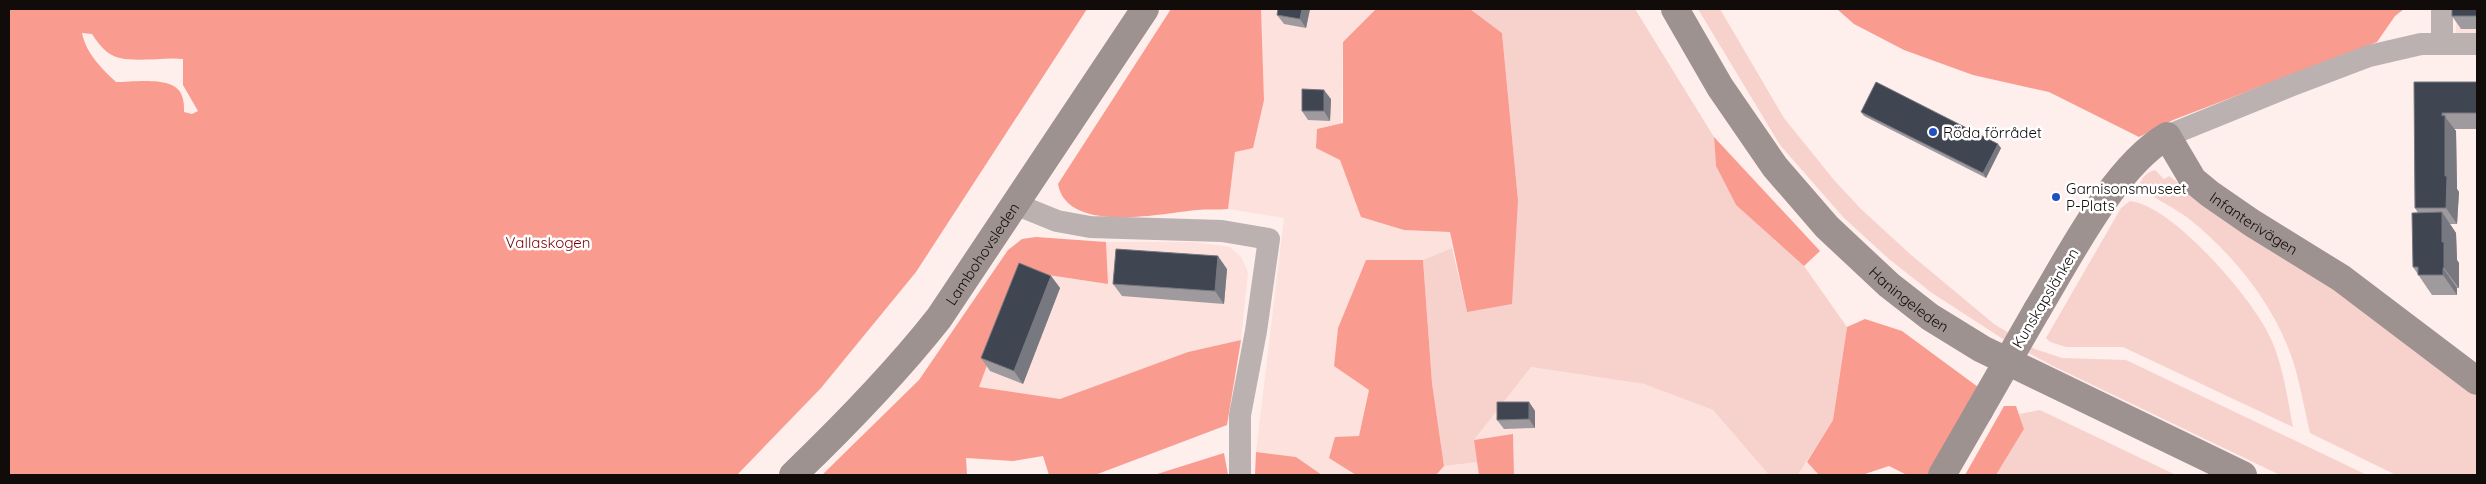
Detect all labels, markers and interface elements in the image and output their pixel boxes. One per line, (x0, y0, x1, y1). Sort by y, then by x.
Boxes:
place label: Röda förrådet (1943, 123, 2042, 142)
marker: Röda förrådet (1927, 126, 1939, 138)
place label: Garnisonsmuseet P-Plats (2066, 179, 2186, 215)
street label: Infanterivägen (2206, 187, 2301, 259)
marker: Garnisonsmuseet P-Plats (2050, 191, 2062, 203)
street label: Lambohovsleden (941, 199, 1023, 309)
park label: Vallaskogen (506, 233, 590, 252)
street label: Kunskapslänken (2008, 244, 2082, 352)
street label: Haningeleden (1865, 262, 1953, 336)

